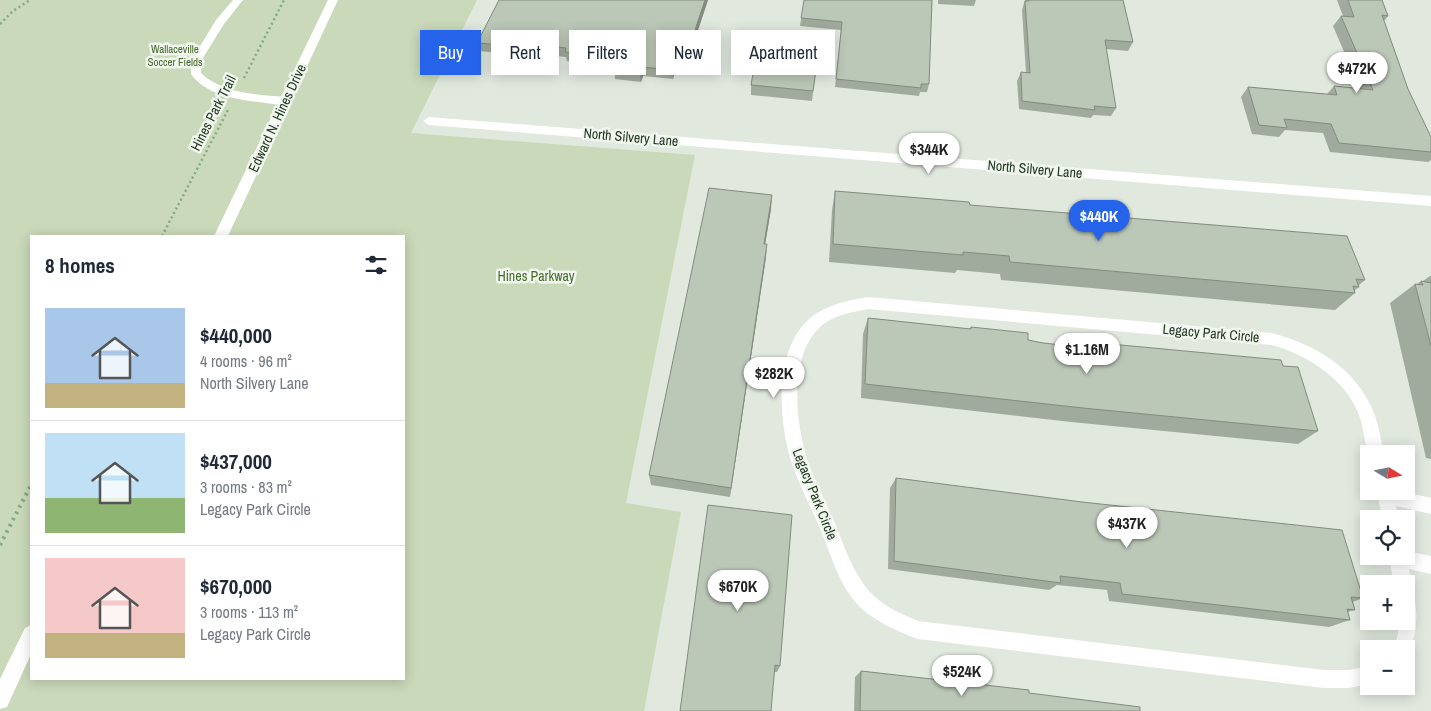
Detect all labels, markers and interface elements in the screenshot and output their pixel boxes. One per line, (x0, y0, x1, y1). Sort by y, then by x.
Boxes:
chip: Buy (420, 30, 481, 75)
chip: Rent (491, 30, 559, 75)
chip: Filters (569, 30, 646, 75)
chip: New (656, 30, 721, 75)
chip: Apartment (731, 30, 835, 75)
park label: Wallaceville Soccer Fields (147, 42, 203, 69)
pin: $472K (1322, 52, 1392, 94)
text: $472K (1338, 57, 1376, 79)
street label: Edward N. Hines Drive (244, 61, 310, 175)
street label: Hines Park Trail (186, 72, 240, 154)
street label: North Silvery Lane (583, 124, 679, 150)
pin: $344K (894, 132, 964, 175)
text: $344K (910, 138, 948, 160)
street label: North Silvery Lane (987, 156, 1083, 182)
pin: $440K (1064, 200, 1134, 242)
text: $440K (1080, 205, 1118, 227)
text: 8 homes (45, 251, 115, 280)
icon: filters (362, 251, 390, 279)
park label: Hines Parkway (497, 267, 575, 285)
street label: Legacy Park Circle (1162, 320, 1260, 346)
text: $440,000 (200, 321, 272, 350)
icon: home (85, 328, 145, 388)
pin: $1.16M (1046, 332, 1128, 375)
text: $1.16M (1065, 338, 1109, 360)
text: 4 rooms · 96 m² (200, 350, 292, 372)
pin: $282K (739, 356, 809, 399)
text: $282K (755, 362, 793, 384)
text: North Silvery Lane (200, 372, 309, 394)
north arrow (1360, 445, 1415, 500)
map controls (1360, 445, 1415, 695)
street label: Legacy Park Circle (788, 446, 842, 542)
text: $437,000 (200, 447, 272, 476)
icon: home (85, 453, 145, 513)
text: 3 rooms · 83 m² (200, 476, 292, 498)
text: Legacy Park Circle (200, 498, 311, 520)
pin: $437K (1092, 506, 1162, 549)
button: locate (1360, 510, 1415, 565)
text: $437K (1108, 512, 1146, 534)
pin: $670K (703, 570, 773, 612)
text: $670,000 (200, 572, 272, 601)
text: $670K (719, 575, 757, 597)
button: + (1360, 575, 1415, 630)
icon: home (85, 578, 145, 638)
text: 3 rooms · 113 m² (200, 601, 298, 623)
text: Legacy Park Circle (200, 623, 311, 645)
button: − (1360, 640, 1415, 695)
pin: $524K (927, 654, 997, 697)
text: $524K (943, 660, 981, 682)

